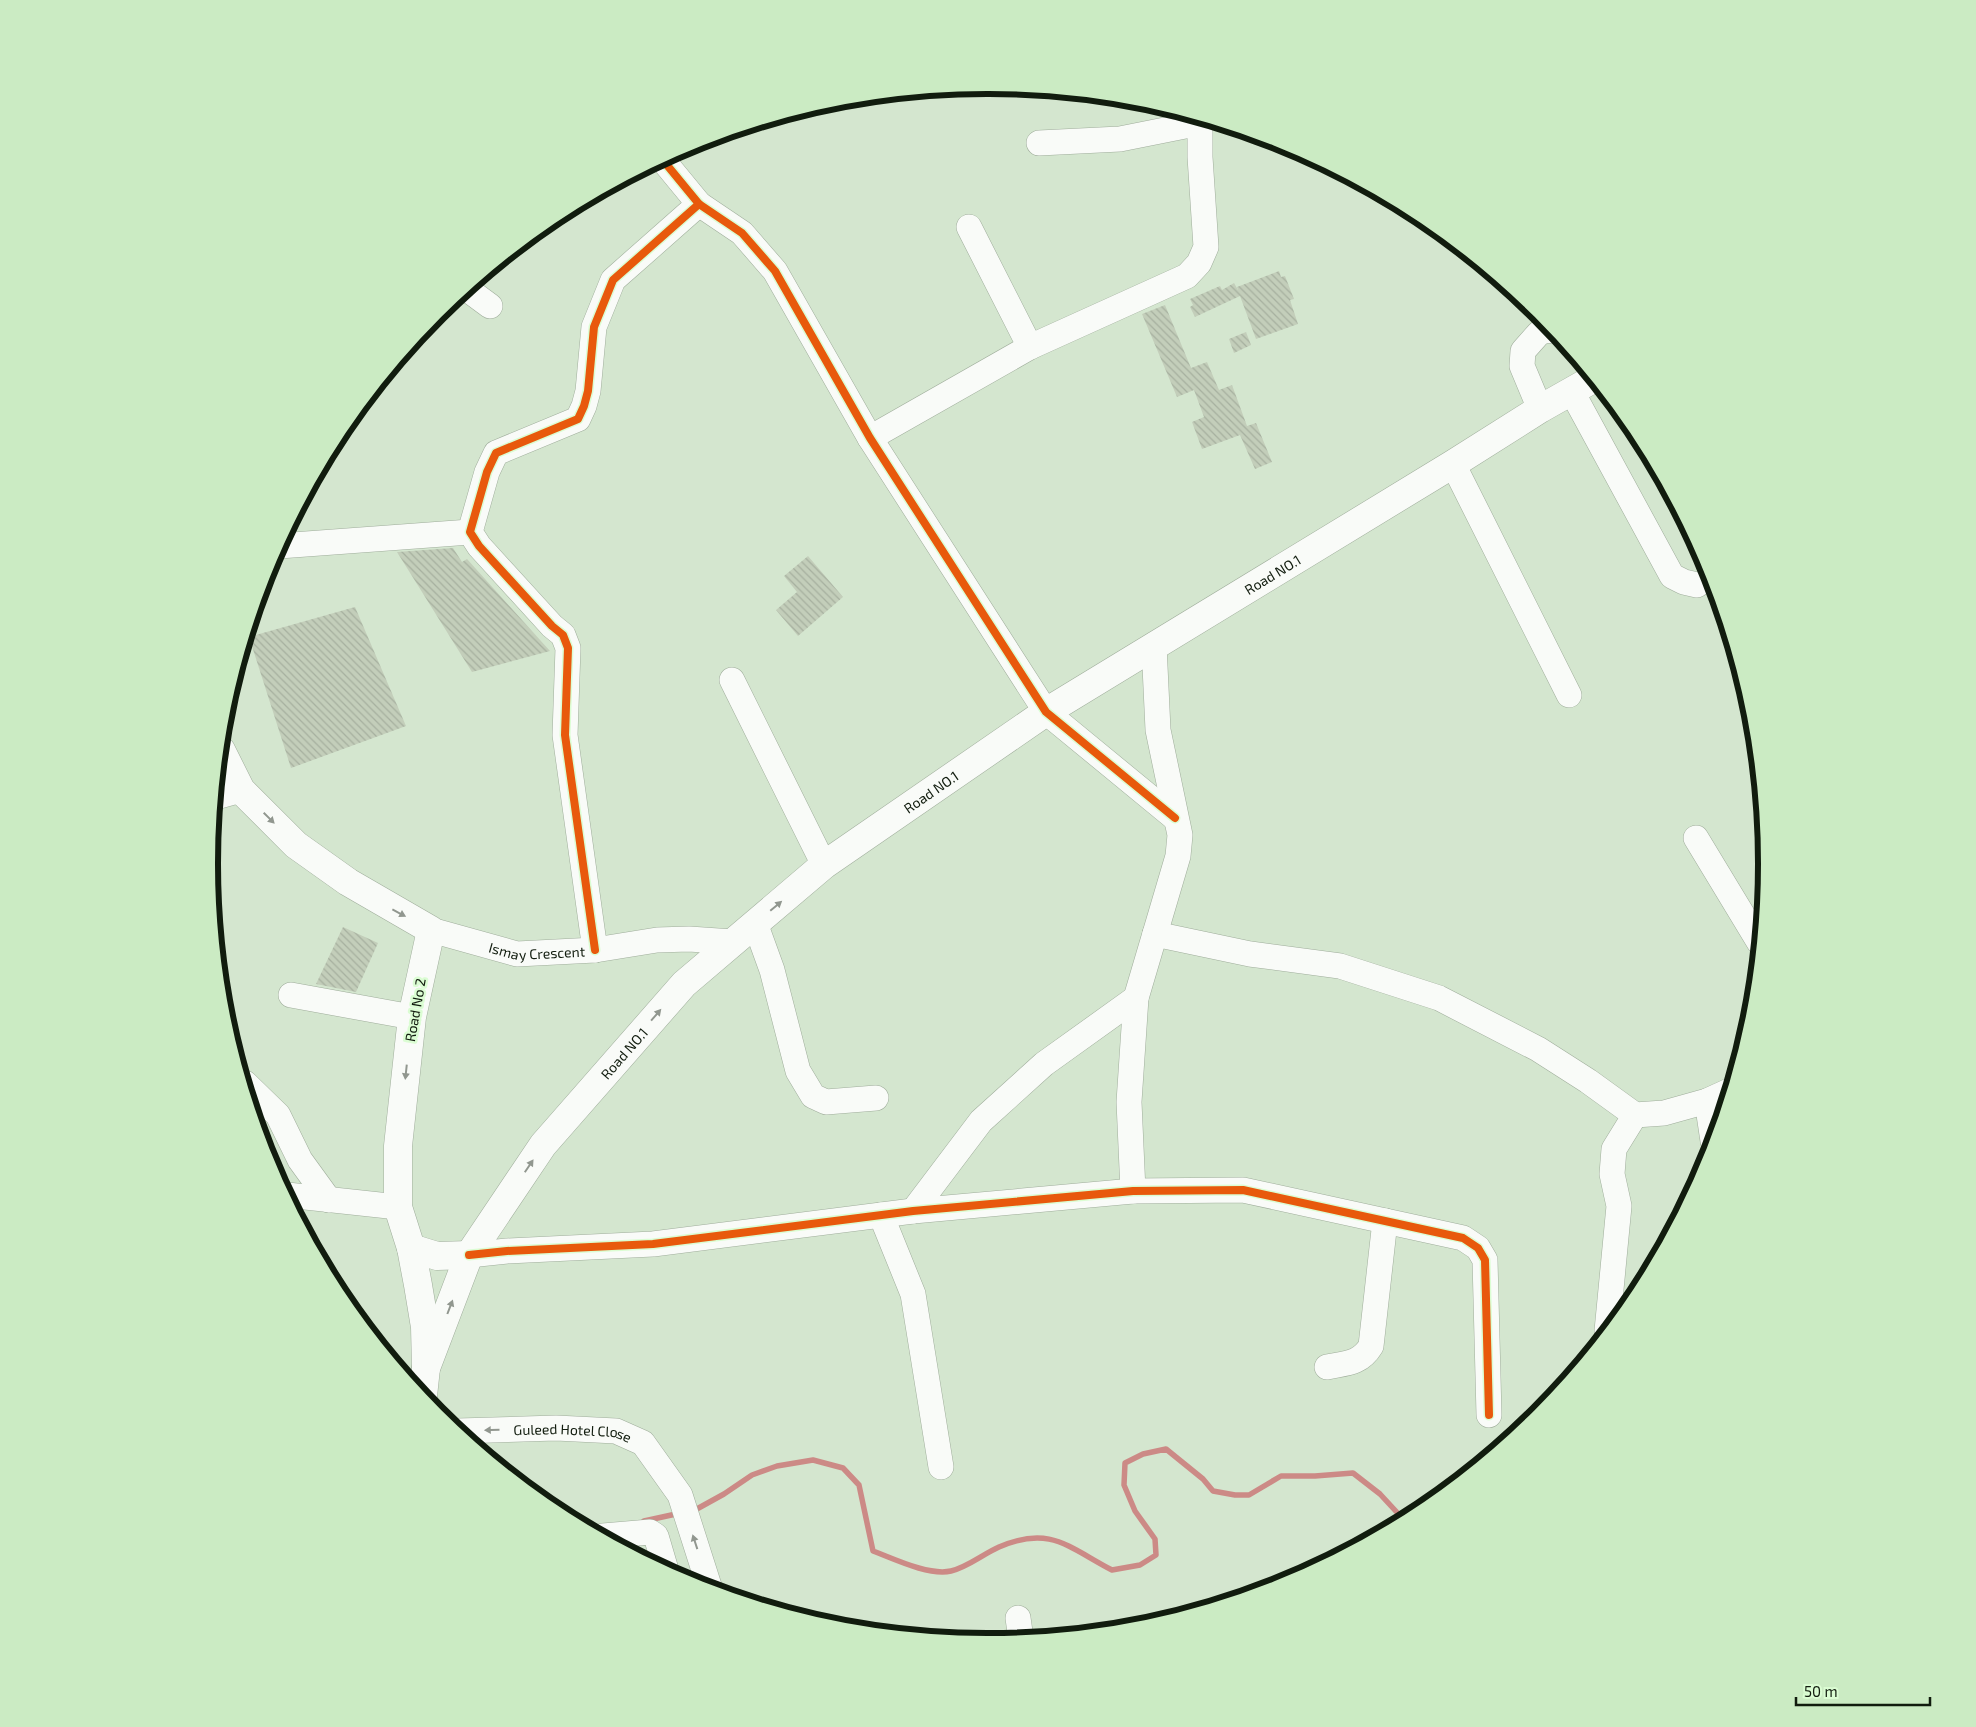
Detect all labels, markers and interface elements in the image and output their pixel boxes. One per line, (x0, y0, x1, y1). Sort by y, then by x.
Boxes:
street label: Road NO.1 (1241, 551, 1304, 598)
street label: Road NO.1 (900, 767, 961, 816)
one-way arrow (263, 811, 275, 823)
one-way arrow (769, 900, 782, 911)
one-way arrow (392, 909, 407, 917)
street label: Ismay Crescent (487, 938, 585, 963)
street label: Road No 2 (401, 977, 429, 1043)
one-way arrow (651, 1009, 662, 1022)
street label: Road NO.1 (597, 1024, 651, 1082)
one-way arrow (402, 1064, 410, 1080)
one-way arrow (524, 1159, 534, 1173)
one-way arrow (447, 1299, 454, 1314)
street label: Guleed Hotel Close (513, 1419, 634, 1445)
one-way arrow (483, 1426, 499, 1434)
one-way arrow (691, 1535, 698, 1550)
scale bar (1796, 1674, 1930, 1706)
text: 50 m (1804, 1682, 1838, 1700)

